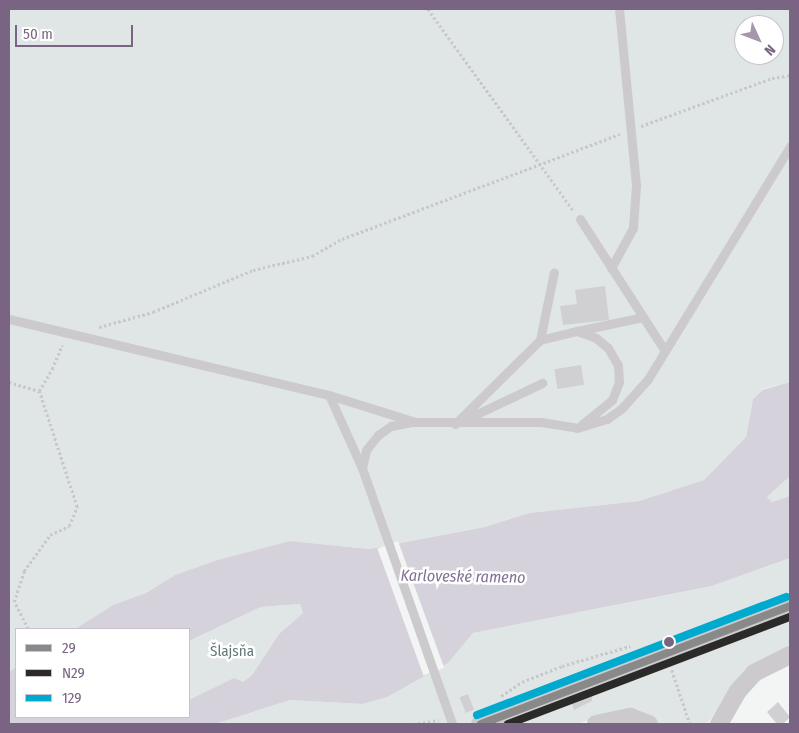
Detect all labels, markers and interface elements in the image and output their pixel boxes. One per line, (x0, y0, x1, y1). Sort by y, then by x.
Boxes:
scale bar (18, 15, 135, 47)
north arrow (734, 15, 784, 65)
text: 50 m (23, 25, 53, 43)
text: N (761, 41, 779, 59)
water label: Karloveské rameno (400, 566, 526, 588)
legend (15, 628, 190, 718)
unlabelled marker (664, 637, 674, 647)
text: 29 (62, 639, 76, 657)
park label: Šlajsňa (210, 643, 254, 661)
text: N29 (62, 664, 85, 682)
text: 129 (62, 689, 82, 707)

